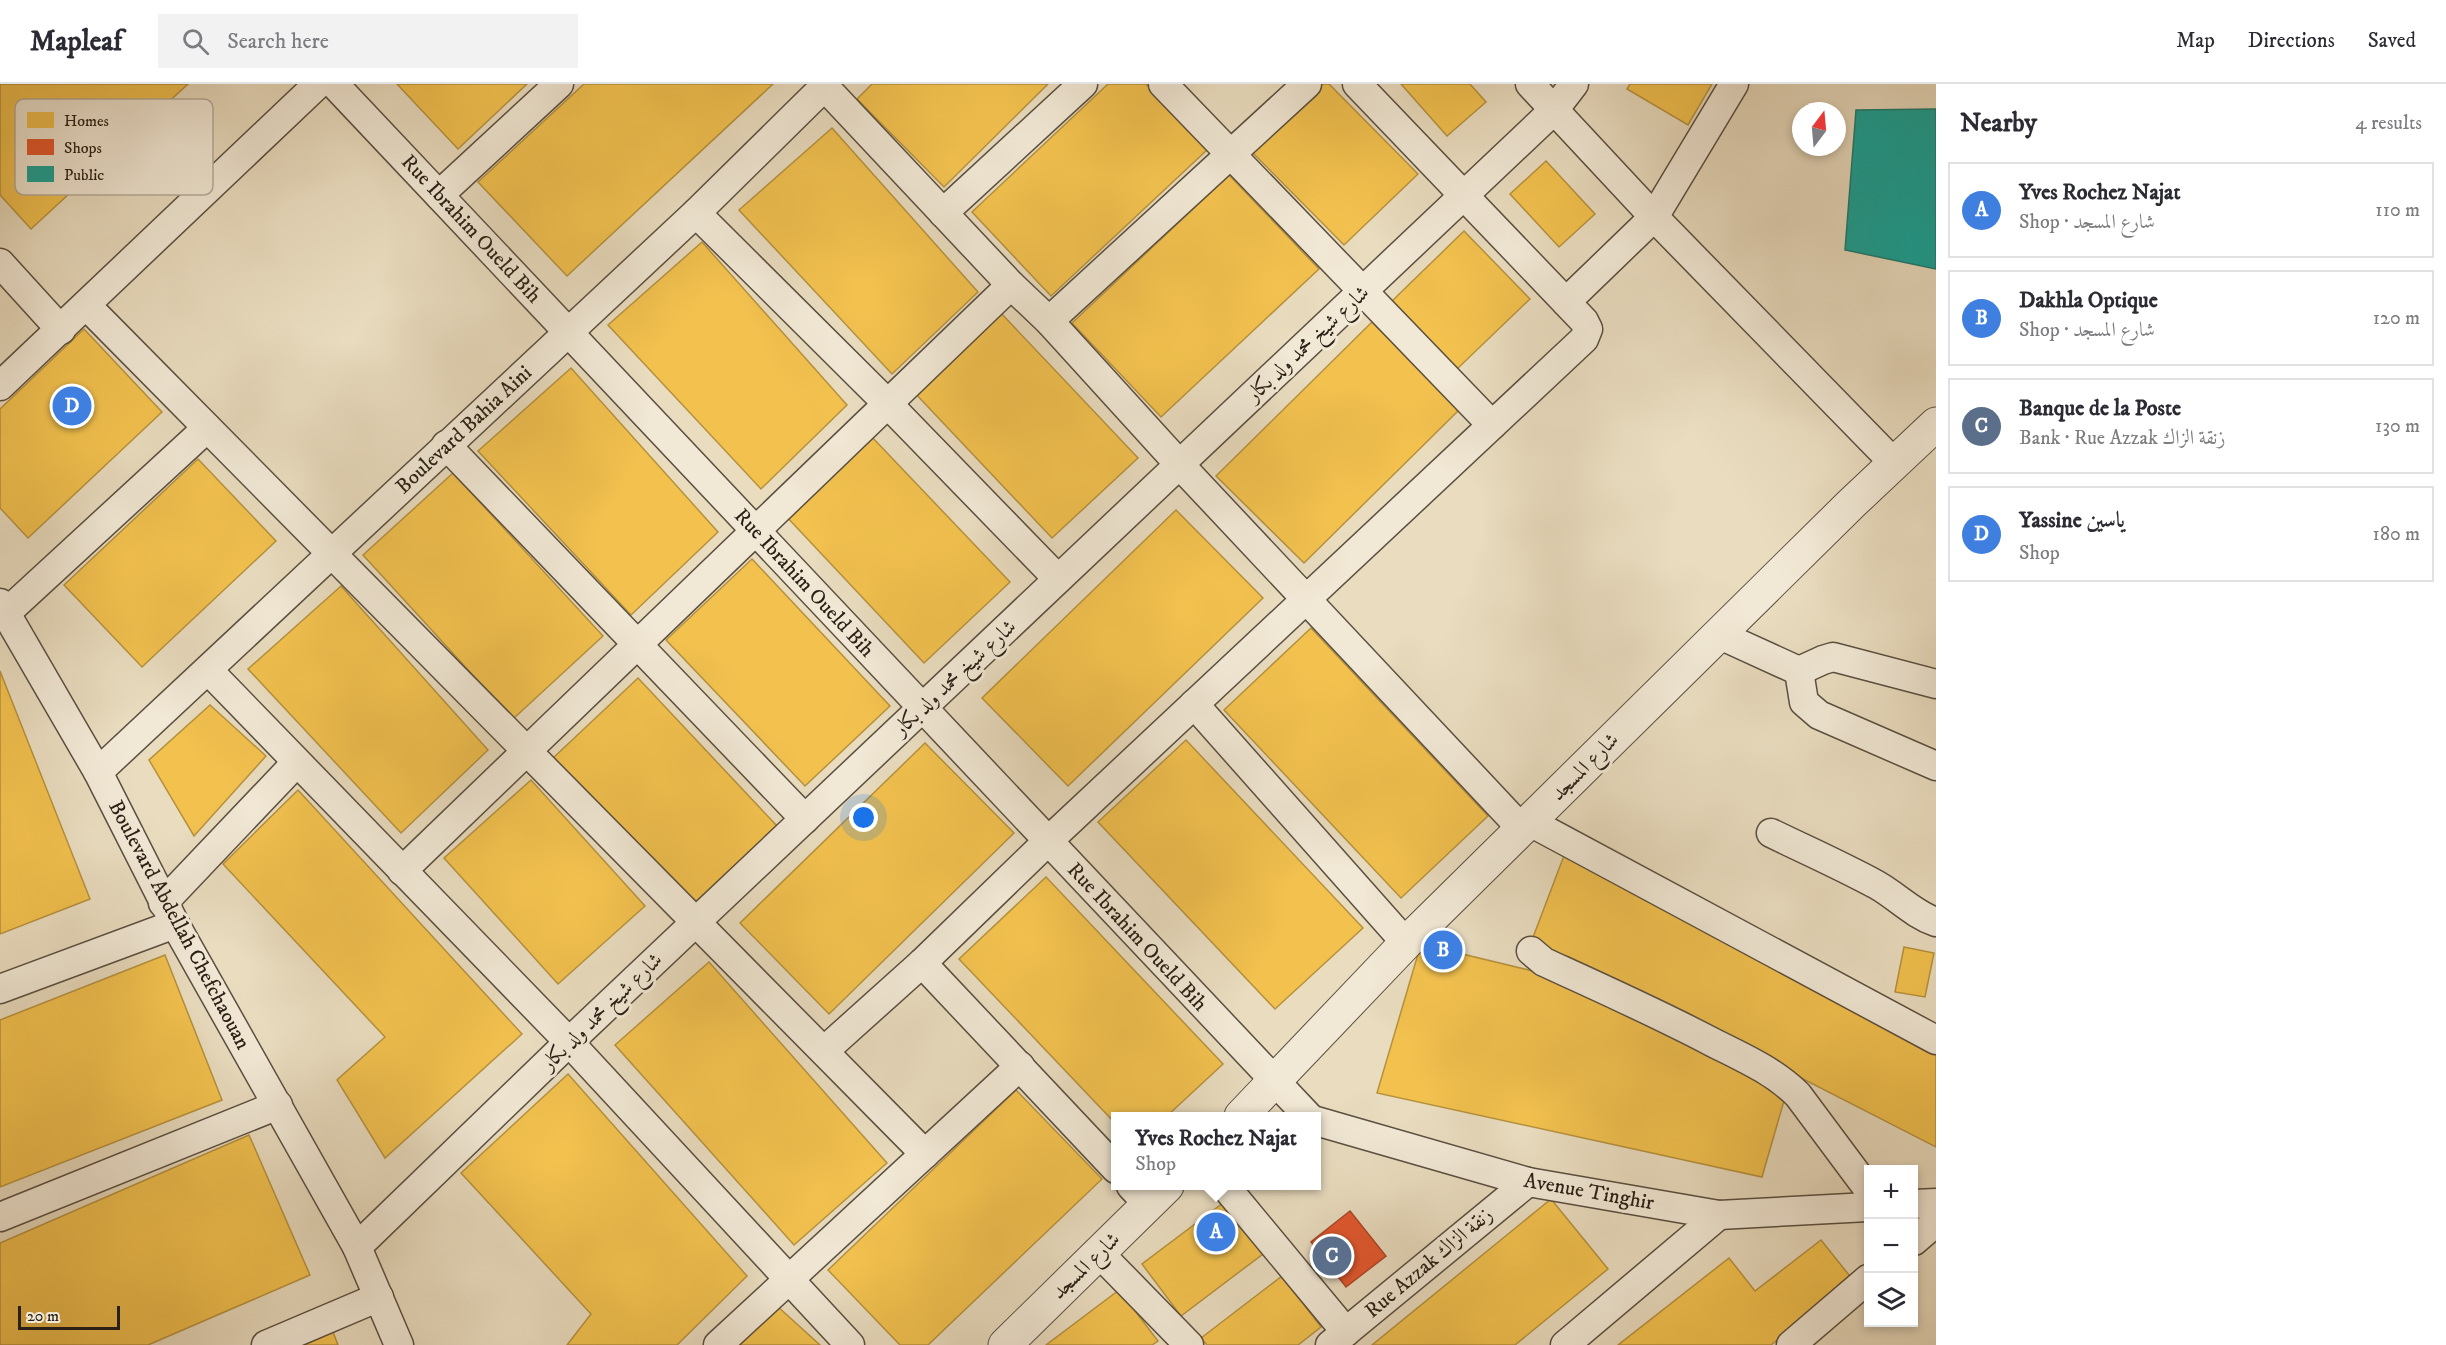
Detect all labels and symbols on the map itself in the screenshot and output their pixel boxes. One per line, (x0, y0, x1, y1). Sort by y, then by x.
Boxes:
legend (15, 99, 213, 195)
north arrow (1792, 102, 1846, 156)
text: Homes (64, 111, 109, 131)
text: Shops (64, 138, 102, 158)
street label: Rue Ibrahim Oueld Bih (395, 149, 547, 309)
text: Public (64, 165, 104, 185)
street label: شارع شيخ محمد ولد بكار (1239, 280, 1378, 413)
street label: Boulevard Bahia Aini (391, 360, 537, 500)
pin: D (52, 384, 92, 428)
street label: Rue Ibrahim Oueld Bih (728, 503, 880, 663)
street label: شارع شيخ محمد ولد بكار (886, 614, 1025, 747)
street label: شارع المسجد (1545, 727, 1627, 809)
street label: Boulevard Abdellah Chefchaouan (102, 796, 256, 1054)
your location (849, 803, 878, 832)
street label: Rue Ibrahim Oueld Bih (1061, 857, 1213, 1017)
pin: B (1424, 928, 1462, 972)
street label: شارع شيخ محمد ولد بكار (534, 947, 672, 1082)
street label: Avenue Tinghir (1522, 1168, 1656, 1216)
street label: Rue Azzak زنقة الزاك (1360, 1202, 1498, 1324)
pin: A (1196, 1210, 1236, 1254)
street label: شارع المسجد (1046, 1227, 1129, 1308)
pin: C (1312, 1234, 1352, 1278)
scale bar (18, 1303, 120, 1330)

